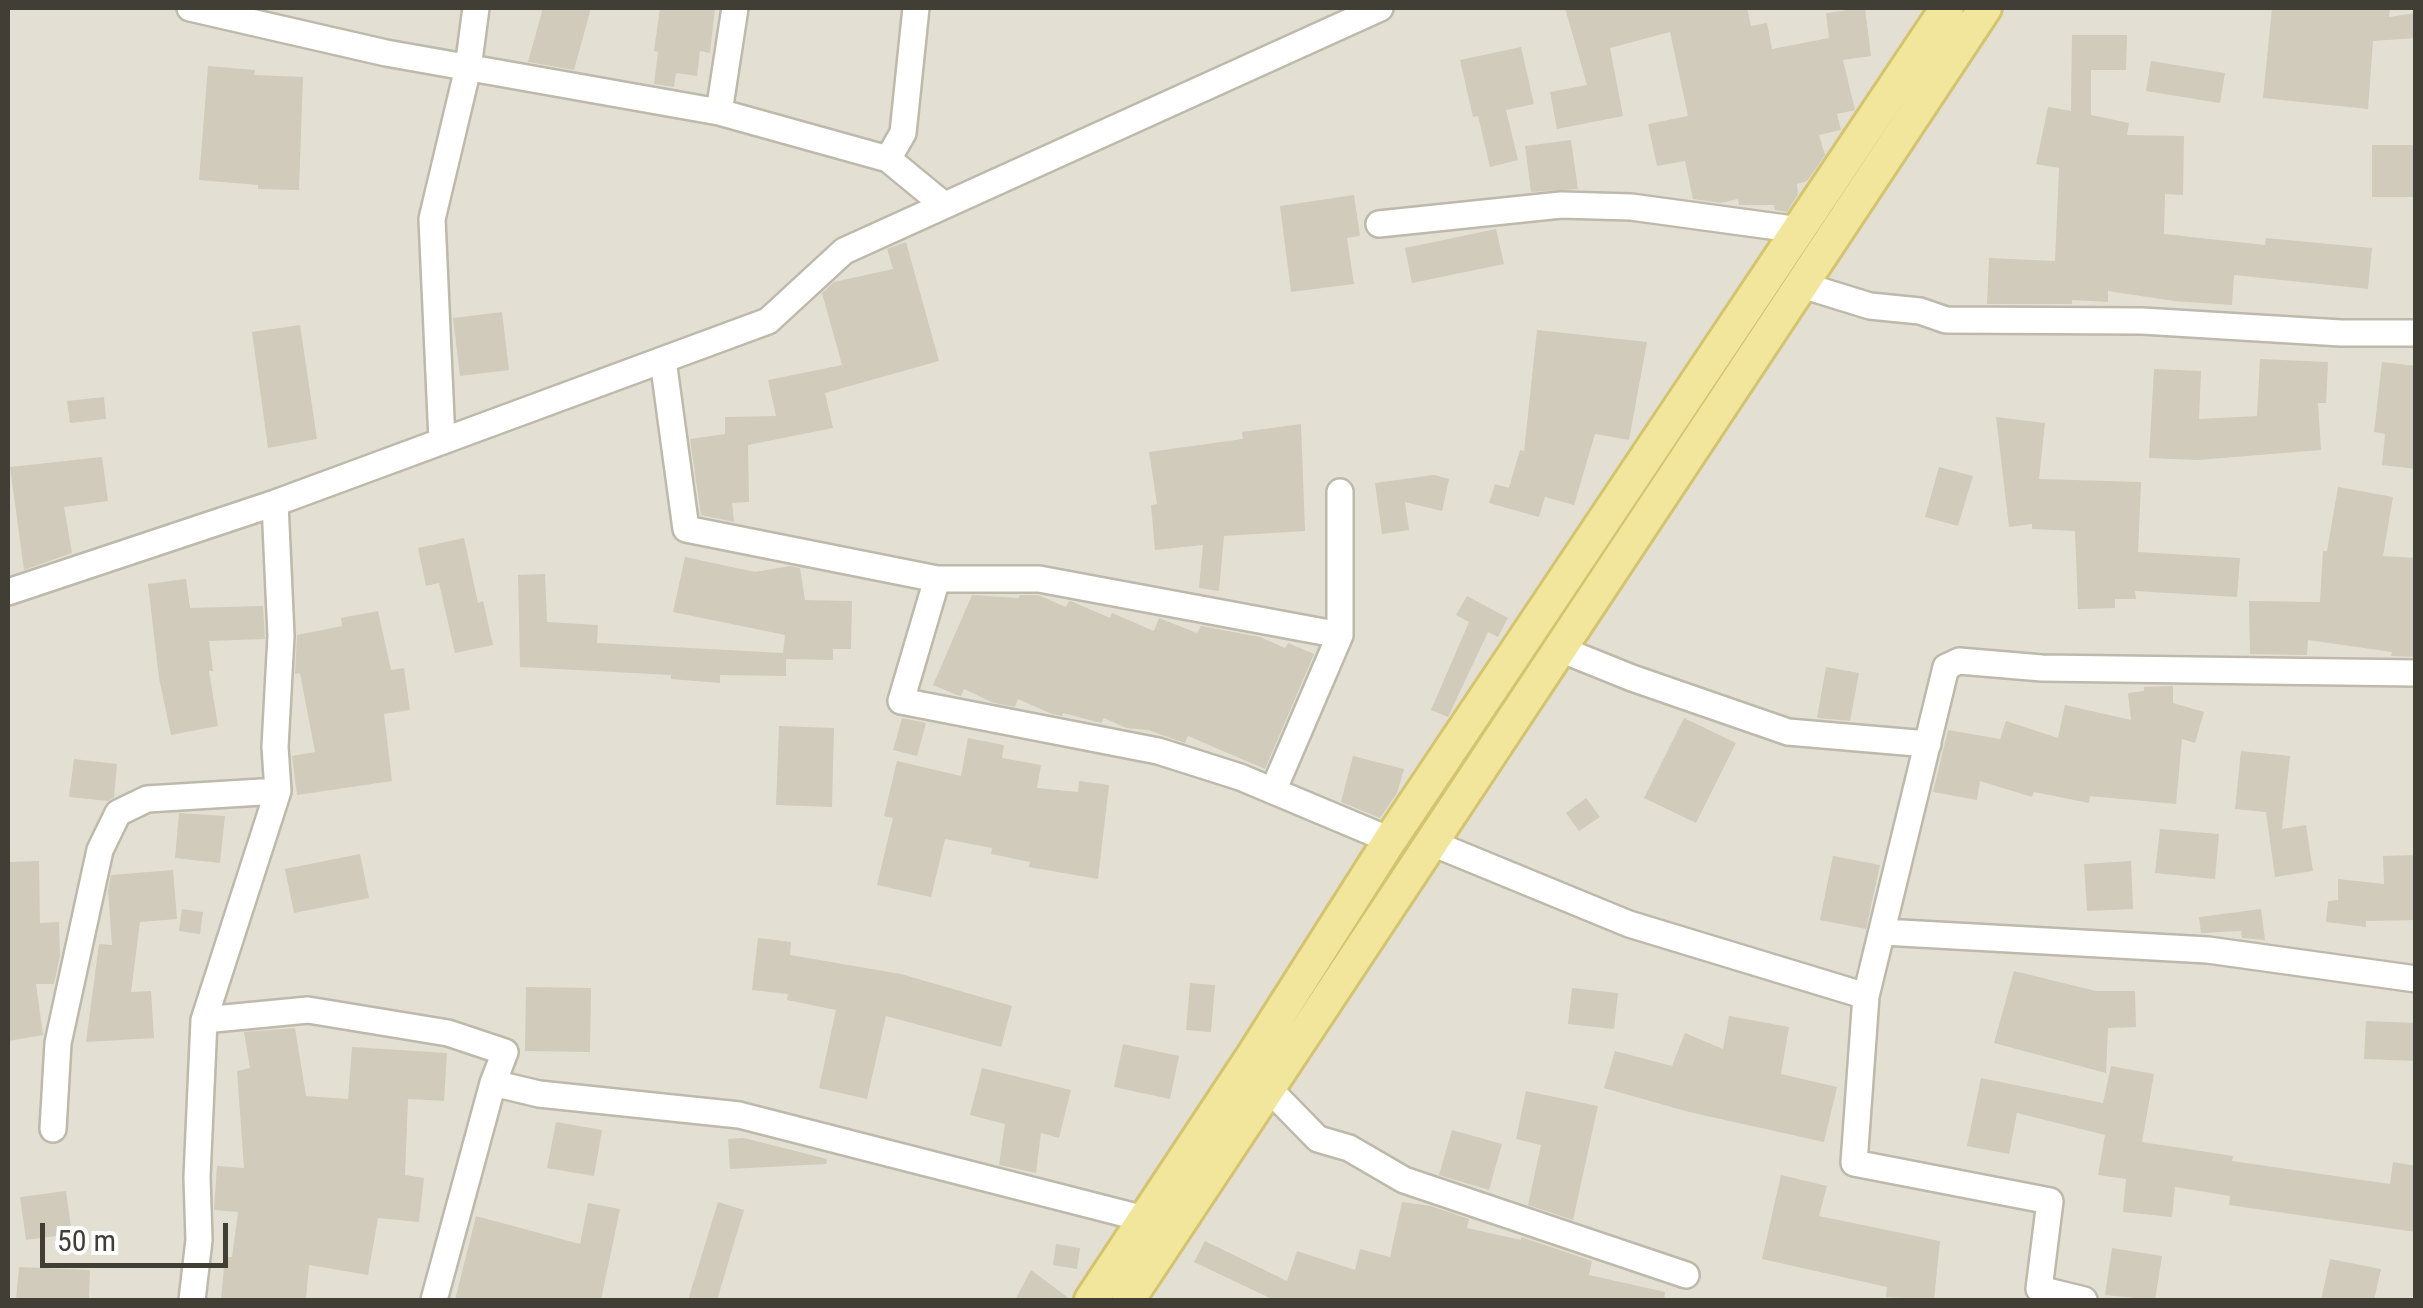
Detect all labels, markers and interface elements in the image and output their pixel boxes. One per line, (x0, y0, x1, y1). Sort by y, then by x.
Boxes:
scale bar (45, 1203, 232, 1265)
text: 50 m (57, 1223, 116, 1258)

